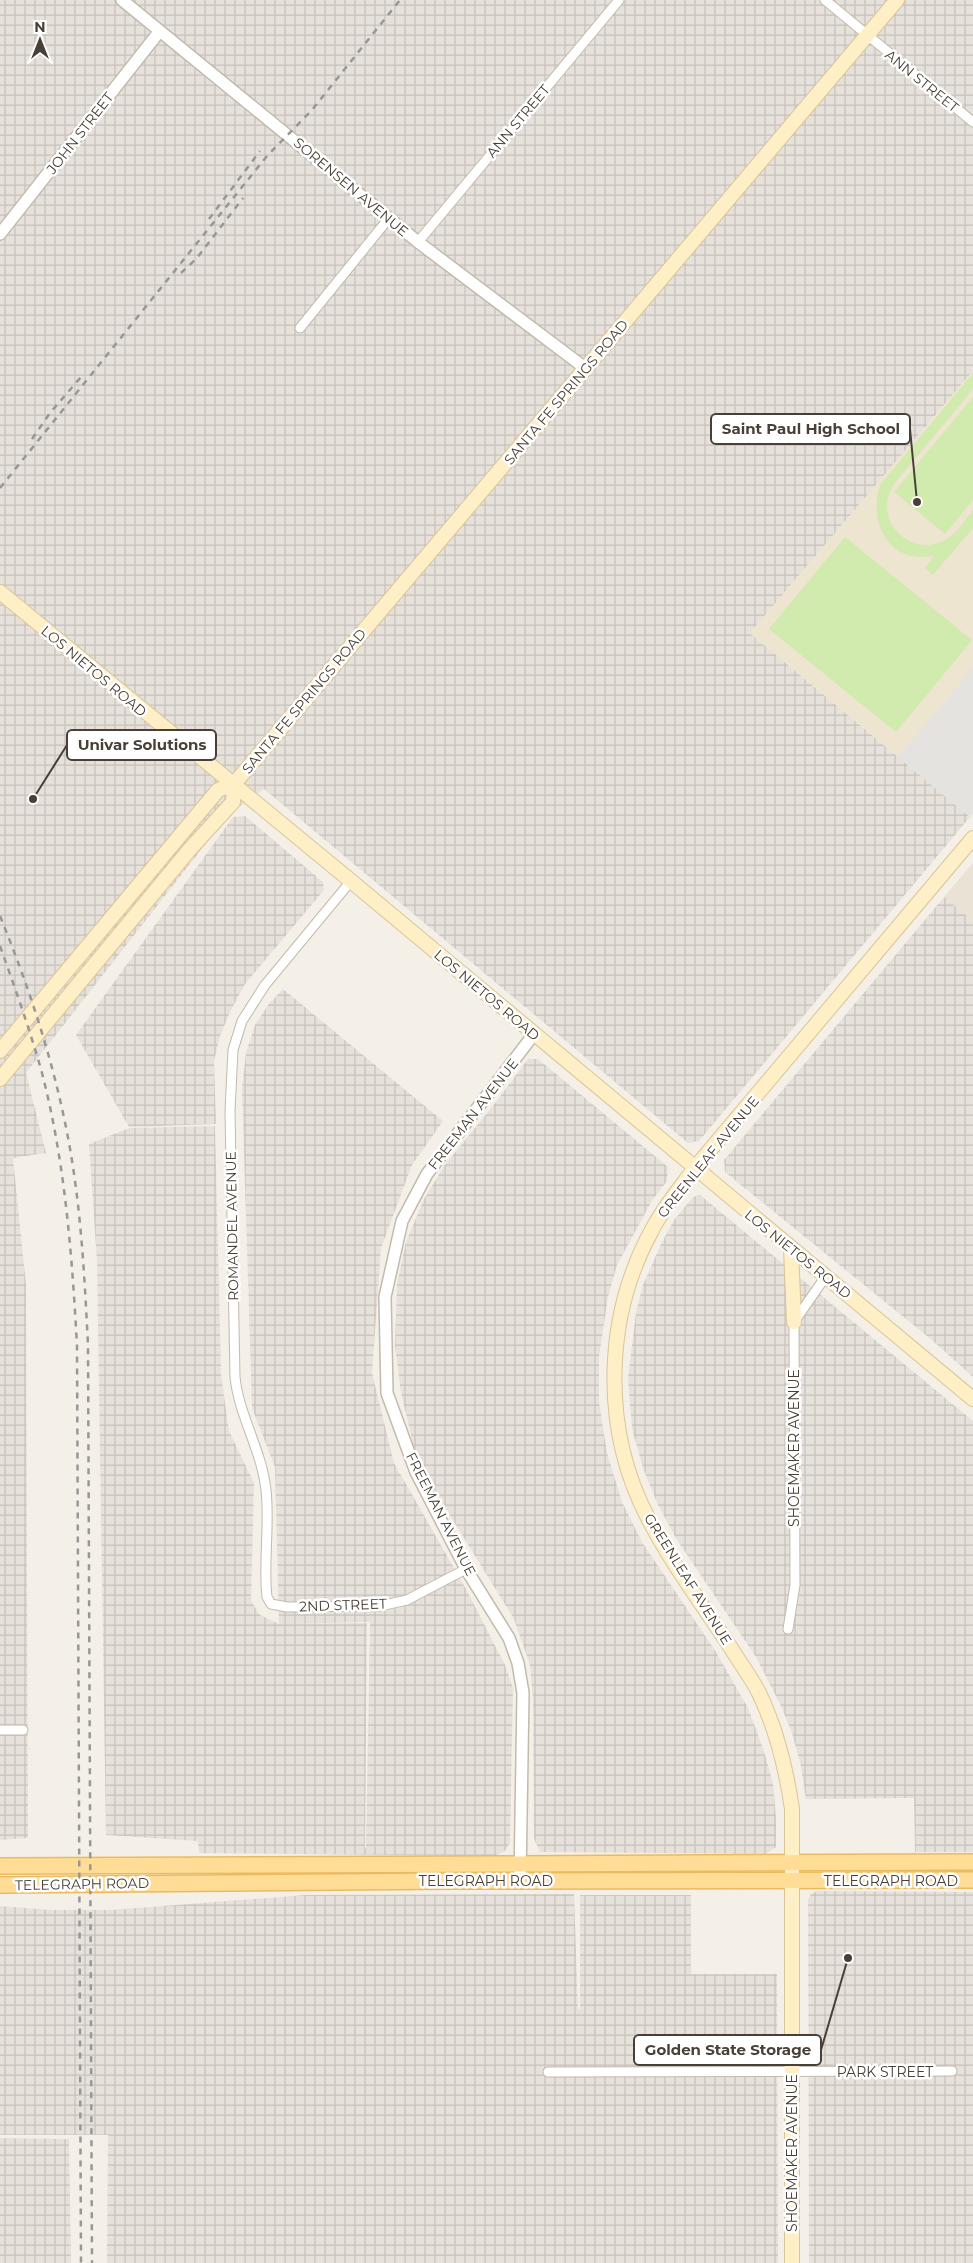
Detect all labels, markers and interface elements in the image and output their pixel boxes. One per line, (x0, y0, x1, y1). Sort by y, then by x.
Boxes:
north arrow (15, 15, 65, 65)
text: N (34, 18, 46, 36)
street label: ANN STREET (881, 46, 963, 116)
street label: ANN STREET (482, 81, 554, 161)
street label: JOHN STREET (42, 89, 117, 178)
street label: SORENSEN AVENUE (290, 134, 412, 240)
street label: SANTA FE SPRINGS ROAD (500, 316, 632, 468)
callout: Saint Paul High School (711, 414, 910, 444)
text: Saint Paul High School (722, 419, 900, 438)
street label: LOS NIETOS ROAD (38, 622, 150, 720)
street label: SANTA FE SPRINGS ROAD (238, 625, 370, 777)
callout: Univar Solutions (67, 730, 216, 760)
text: Univar Solutions (78, 735, 206, 754)
street label: LOS NIETOS ROAD (431, 946, 543, 1044)
street label: FREEMAN AVENUE (424, 1055, 522, 1173)
street label: GREENLEAF AVENUE (653, 1092, 763, 1222)
street label: ROMANDEL AVENUE (222, 1151, 242, 1301)
street label: LOS NIETOS ROAD (741, 1205, 855, 1303)
street label: SHOEMAKER AVENUE (785, 1369, 803, 1527)
street label: FREEMAN AVENUE (402, 1449, 480, 1579)
street label: GREENLEAF AVENUE (640, 1510, 736, 1648)
street label: 2ND STREET (299, 1594, 387, 1616)
street label: TELEGRAPH ROAD (419, 1872, 553, 1890)
street label: TELEGRAPH ROAD (824, 1872, 958, 1890)
street label: TELEGRAPH ROAD (15, 1874, 149, 1894)
callout: Golden State Storage (634, 2035, 821, 2065)
text: Golden State Storage (645, 2040, 811, 2059)
street label: PARK STREET (837, 2063, 933, 2081)
street label: SHOEMAKER AVENUE (783, 2074, 801, 2232)

